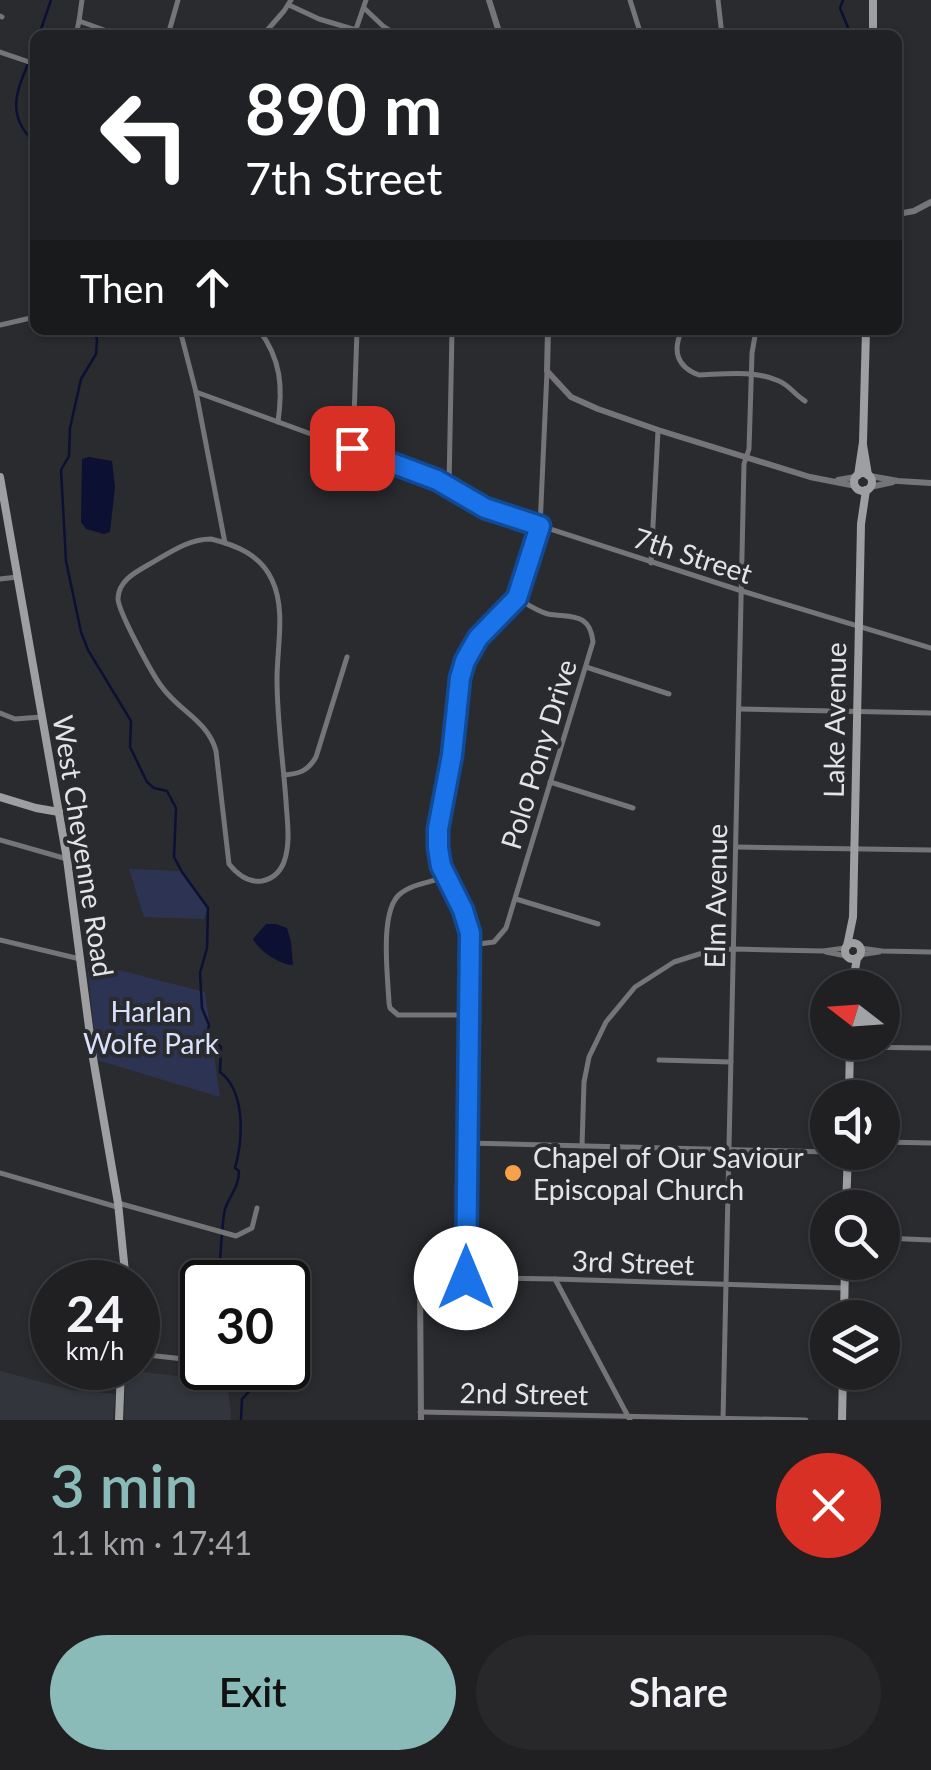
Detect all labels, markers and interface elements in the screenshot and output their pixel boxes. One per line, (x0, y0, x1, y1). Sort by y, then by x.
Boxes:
text: 890 m (245, 66, 442, 150)
icon: left (80, 70, 210, 200)
text: 7th Street (245, 151, 442, 205)
icon: ahead (185, 260, 240, 315)
text: Then (80, 265, 165, 311)
pin (310, 406, 395, 491)
icon: arrive (325, 421, 380, 476)
street label: 7th Street (629, 520, 757, 590)
street label: Lake Avenue (816, 642, 852, 798)
street label: Polo Pony Drive (493, 655, 583, 853)
street label: West Cheyenne Road (47, 713, 121, 979)
street label: Elm Avenue (697, 823, 733, 969)
north arrow (810, 970, 900, 1060)
map controls (810, 970, 900, 1390)
park label: Harlan Wolfe Park (83, 994, 220, 1060)
button: sound (810, 1080, 900, 1170)
place label: Chapel of Our Saviour Episcopal Church (533, 1140, 804, 1206)
marker: Chapel of Our Saviour Episcopal Church (502, 1162, 524, 1184)
button: search (810, 1190, 900, 1280)
position arrow (414, 1226, 518, 1330)
street label: 3rd Street (571, 1243, 695, 1281)
speed limit sign: 30 (180, 1260, 310, 1390)
text: 24 (66, 1283, 124, 1343)
button: layers (810, 1300, 900, 1390)
text: km/h (66, 1335, 124, 1365)
street label: 2nd Street (459, 1375, 589, 1411)
text: 3 min (50, 1449, 198, 1521)
button: close (776, 1453, 881, 1558)
text: 1.1 km · 17:41 (50, 1523, 252, 1562)
button: Exit (50, 1635, 456, 1750)
button: Share (476, 1635, 881, 1750)

